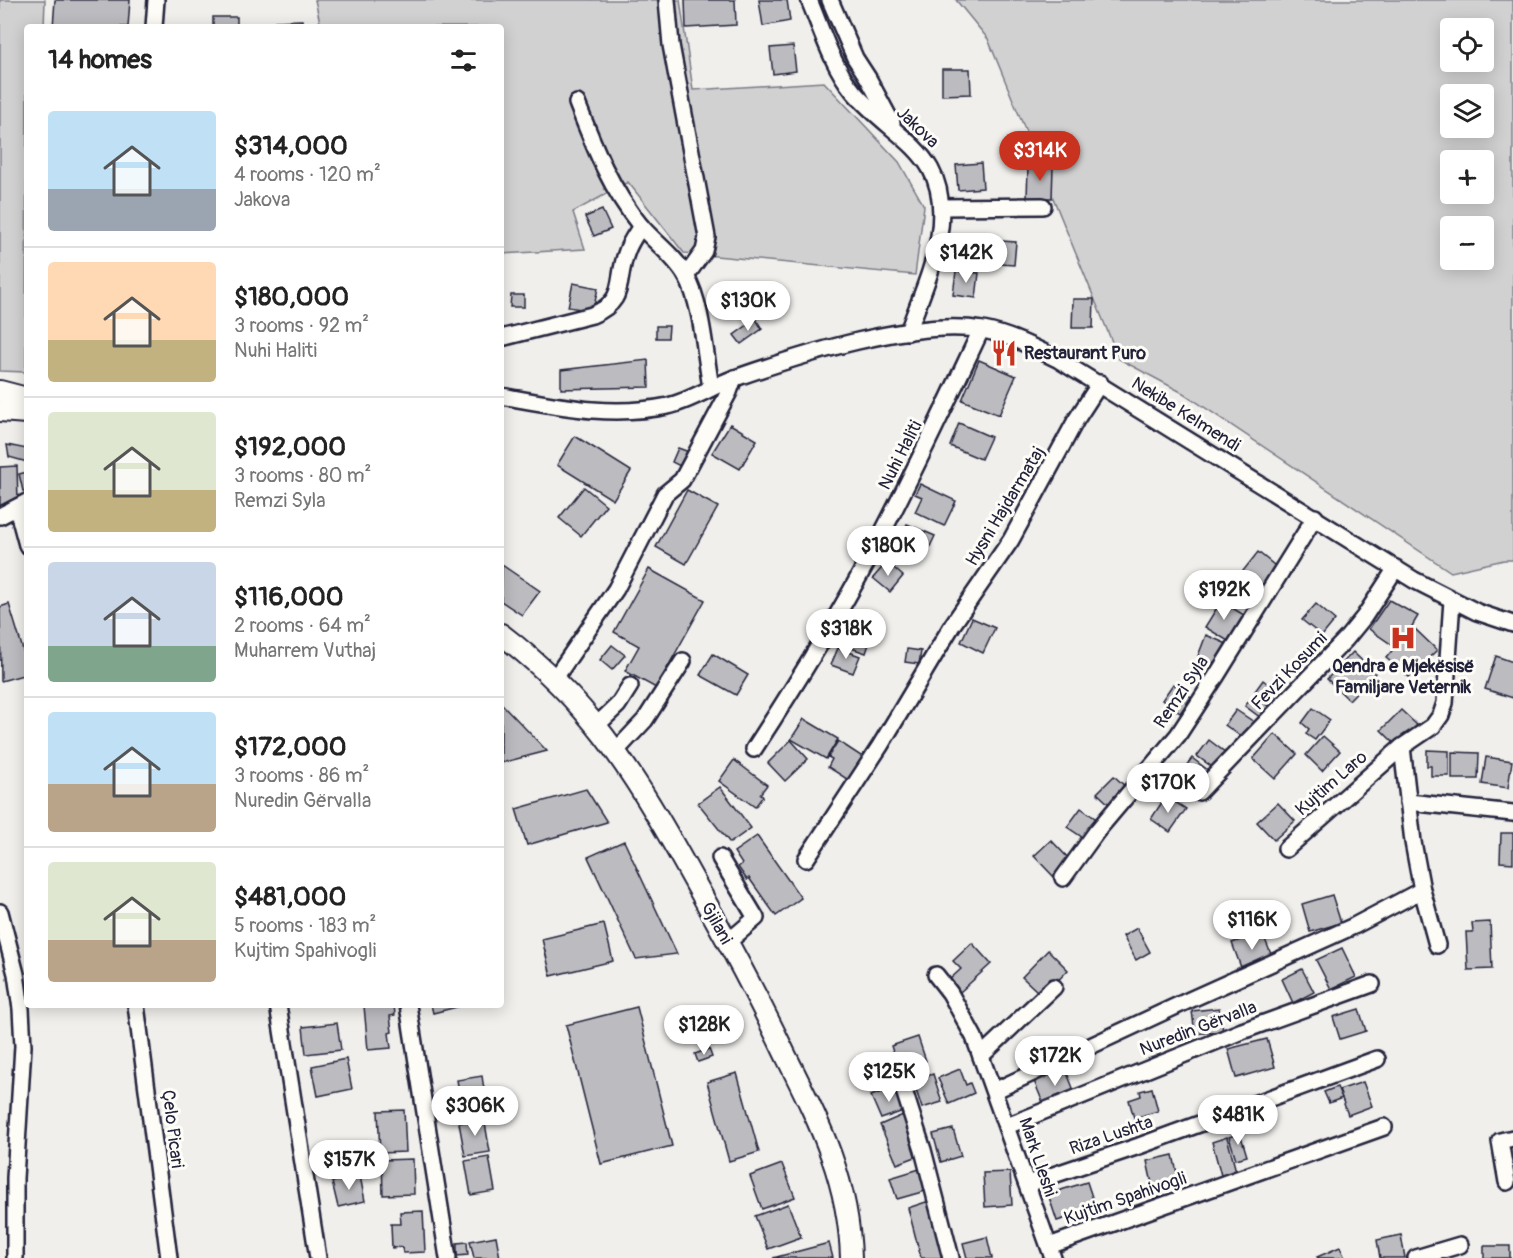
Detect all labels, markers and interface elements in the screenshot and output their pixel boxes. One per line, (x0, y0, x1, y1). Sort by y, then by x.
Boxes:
map controls (1440, 18, 1494, 270)
button: locate (1440, 18, 1494, 72)
text: 14 homes (48, 44, 152, 76)
icon: filters (447, 44, 480, 77)
button: layers (1440, 84, 1494, 138)
street label: Jakova (891, 101, 944, 153)
text: $314,000 (234, 130, 348, 162)
pin: $314K (998, 131, 1082, 182)
icon: home (96, 135, 168, 207)
text: $314K (1013, 138, 1067, 163)
button: + (1440, 150, 1494, 204)
text: 4 rooms · 120 m² (234, 162, 381, 187)
text: Jakova (234, 187, 290, 212)
button: − (1440, 216, 1494, 270)
pin: $142K (924, 233, 1008, 284)
text: $142K (939, 240, 993, 265)
text: $180,000 (234, 281, 349, 313)
pin: $130K (706, 281, 790, 332)
icon: home (96, 286, 168, 358)
text: $130K (720, 288, 776, 313)
text: 3 rooms · 92 m² (234, 313, 369, 338)
text: Nuhi Haliti (234, 338, 317, 363)
restaurant icon: Restaurant Puro (989, 338, 1019, 368)
place label: Restaurant Puro (1024, 342, 1146, 365)
street label: Nekibe Kelmendi (1127, 372, 1244, 457)
street label: Nuhi Haliti (873, 417, 928, 494)
text: $192,000 (234, 431, 346, 463)
icon: home (96, 436, 168, 508)
street label: Hysni Hajdarmataj (961, 442, 1050, 570)
text: 3 rooms · 80 m² (234, 463, 371, 488)
text: Remzi Syla (234, 488, 326, 513)
pin: $180K (846, 526, 930, 577)
text: $180K (861, 533, 915, 558)
pin: $192K (1182, 570, 1266, 621)
text: $192K (1198, 577, 1250, 602)
text: $116,000 (234, 581, 343, 613)
icon: home (96, 586, 168, 658)
pin: $318K (804, 609, 888, 660)
text: 2 rooms · 64 m² (234, 613, 371, 638)
text: $318K (820, 616, 872, 641)
hospital icon: Qendra e Mjekësisë Familjare Veternik (1388, 623, 1418, 653)
street label: Fevzi Kosumi (1246, 628, 1332, 715)
text: Muharrem Vuthaj (234, 638, 376, 663)
street label: Remzi Syla (1149, 652, 1214, 733)
place label: Qendra e Mjekësisë Familjare Veternik (1332, 655, 1474, 699)
text: $172,000 (234, 731, 346, 763)
icon: home (96, 736, 168, 808)
street label: Kujtim Laro (1290, 746, 1372, 821)
text: 3 rooms · 86 m² (234, 763, 369, 788)
pin: $170K (1126, 763, 1210, 814)
text: $170K (1141, 770, 1195, 795)
text: Nuredin Gërvalla (234, 788, 371, 813)
text: $481,000 (234, 881, 346, 913)
icon: home (96, 886, 168, 958)
street label: Gjilani (696, 898, 737, 948)
pin: $116K (1210, 900, 1294, 951)
text: $116K (1227, 907, 1277, 932)
text: 5 rooms · 183 m² (234, 913, 376, 938)
text: Kujtim Spahivogli (234, 938, 376, 963)
street label: Nuredin Gërvalla (1136, 996, 1260, 1061)
pin: $128K (662, 1005, 746, 1056)
text: $128K (678, 1012, 730, 1037)
pin: $172K (1013, 1036, 1097, 1087)
text: $172K (1029, 1043, 1081, 1068)
pin: $125K (847, 1052, 931, 1103)
text: $125K (863, 1059, 915, 1084)
pin: $306K (433, 1086, 517, 1137)
street label: Çelo Picari (156, 1089, 189, 1169)
text: $306K (445, 1093, 505, 1118)
pin: $481K (1196, 1095, 1280, 1146)
text: $481K (1212, 1102, 1264, 1127)
street label: Riza Lushta (1066, 1111, 1156, 1160)
street label: Mark Lleshi (1013, 1114, 1062, 1200)
pin: $157K (307, 1140, 391, 1191)
text: $157K (323, 1147, 375, 1172)
street label: Kujtim Spahivogli (1061, 1167, 1189, 1230)

